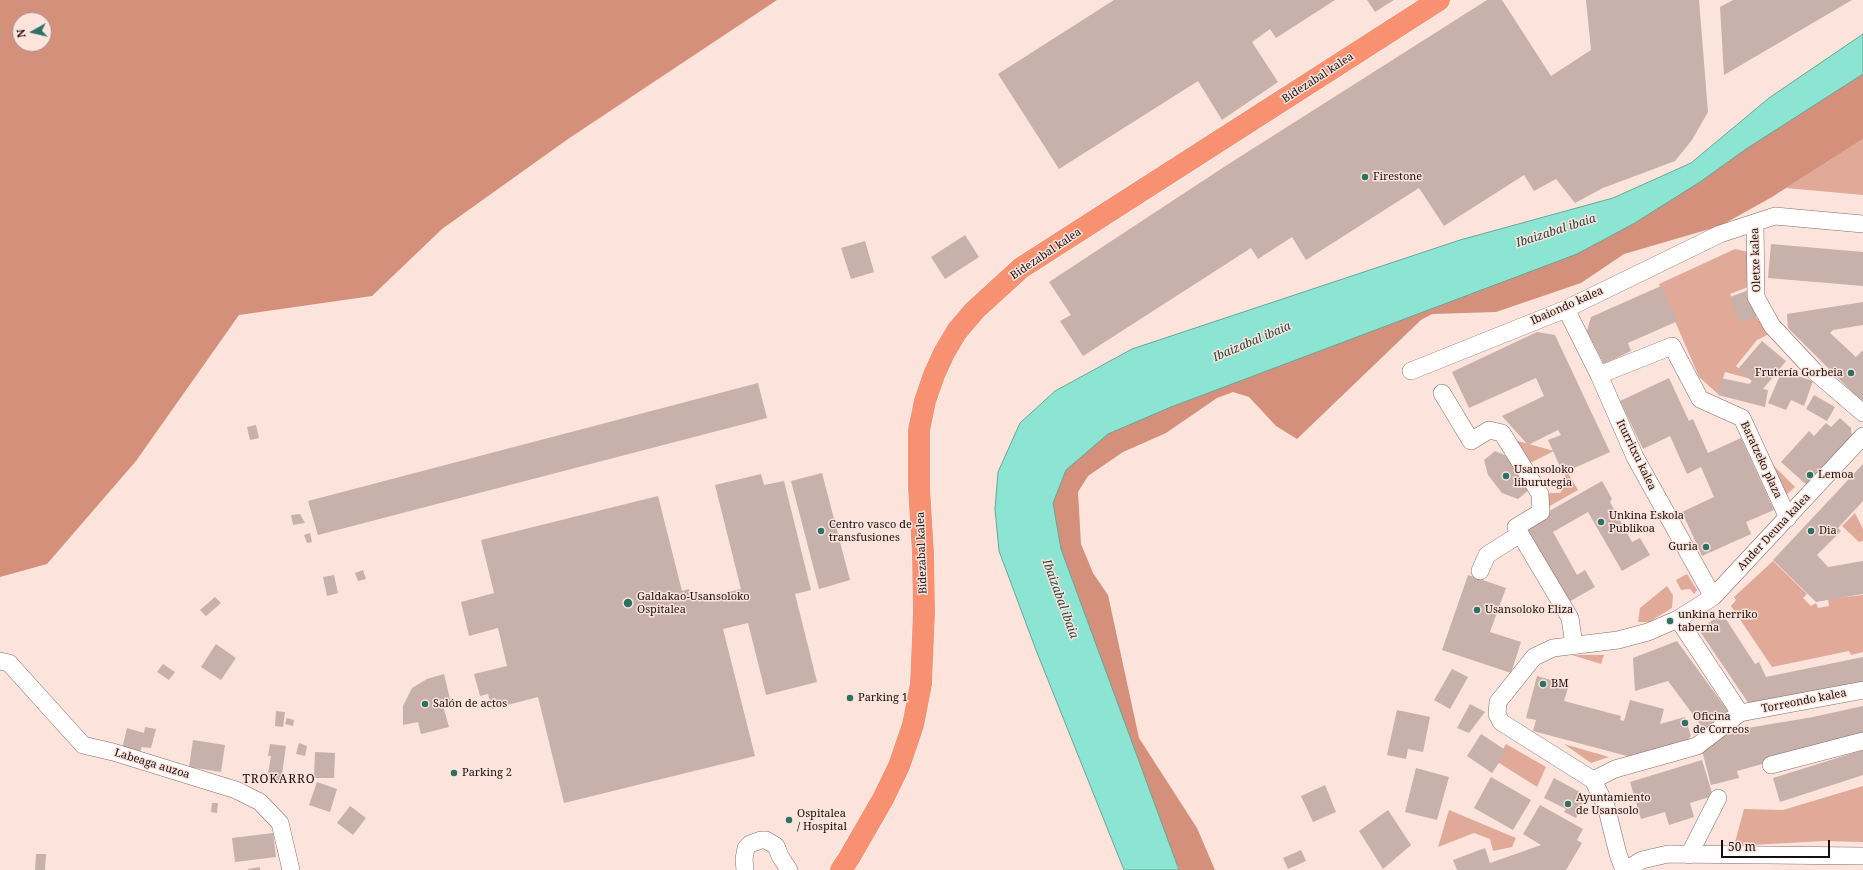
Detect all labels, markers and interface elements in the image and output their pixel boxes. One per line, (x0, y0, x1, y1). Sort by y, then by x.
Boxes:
north arrow (12, 12, 52, 52)
text: N (13, 28, 29, 39)
street label: Bidezabal kalea (1280, 50, 1356, 106)
place label: Firestone (1373, 170, 1422, 184)
marker: Firestone (1360, 172, 1370, 182)
water label: Ibaizabal ibaia (1514, 211, 1598, 251)
street label: Bidezabal kalea (1008, 225, 1084, 283)
street label: Oletxe kalea (1748, 228, 1764, 292)
street label: Ibaiondo kalea (1529, 284, 1605, 328)
water label: Ibaizabal ibaia (1211, 319, 1293, 365)
place label: Frutería Gorbeia (1755, 366, 1843, 380)
marker: Frutería Gorbeia (1846, 368, 1856, 378)
street label: Iturritxu kalea (1613, 418, 1659, 492)
street label: Baratzeko plaza (1737, 419, 1785, 501)
place label: Usansoloko liburutegia (1514, 463, 1574, 489)
place label: Lemoa (1818, 468, 1854, 482)
marker: Lemoa (1805, 470, 1815, 480)
marker: Usansoloko liburutegia (1501, 471, 1511, 481)
street label: Ander Deuna kalea (1735, 491, 1813, 573)
place label: Unkina Eskola Publikoa (1609, 509, 1684, 535)
street label: Bidezabal kalea (914, 512, 930, 594)
marker: Unkina Eskola Publikoa (1596, 517, 1606, 527)
place label: Centro vasco de transfusiones (829, 518, 912, 544)
place label: Dia (1819, 524, 1837, 538)
marker: Centro vasco de transfusiones (816, 526, 826, 536)
marker: Dia (1806, 526, 1816, 536)
place label: Guria (1668, 540, 1698, 554)
marker: Guria (1701, 542, 1711, 552)
water label: Ibaizabal ibaia (1039, 557, 1081, 641)
place label: Galdakao-Usansoloko Ospitalea (637, 590, 750, 616)
marker: Galdakao-Usansoloko Ospitalea (622, 597, 634, 609)
place label: Usansoloko Eliza (1485, 603, 1573, 617)
marker: Usansoloko Eliza (1472, 605, 1482, 615)
place label: unkina herriko taberna (1678, 608, 1757, 634)
marker: unkina herriko taberna (1665, 616, 1675, 626)
place label: BM (1551, 677, 1569, 691)
marker: BM (1538, 679, 1548, 689)
street label: Torreondo kalea (1760, 686, 1848, 716)
place label: Parking 1 (858, 691, 908, 705)
marker: Parking 1 (845, 693, 855, 703)
place label: Salón de actos (433, 697, 507, 711)
marker: Salón de actos (420, 699, 430, 709)
place label: Oficina de Correos (1693, 710, 1749, 736)
marker: Oficina de Correos (1680, 718, 1690, 728)
street label: Labeaga auzoa (113, 746, 191, 782)
place label: Parking 2 (462, 766, 512, 780)
marker: Parking 2 (449, 768, 459, 778)
district label: TROKARRO (242, 773, 316, 787)
place label: Ayuntamiento de Usansolo (1576, 791, 1651, 817)
marker: Ayuntamiento de Usansolo (1563, 799, 1573, 809)
place label: Ospitalea / Hospital (797, 807, 847, 833)
marker: Ospitalea / Hospital (784, 815, 794, 825)
scale bar (1723, 832, 1832, 858)
text: 50 m (1728, 838, 1756, 855)

